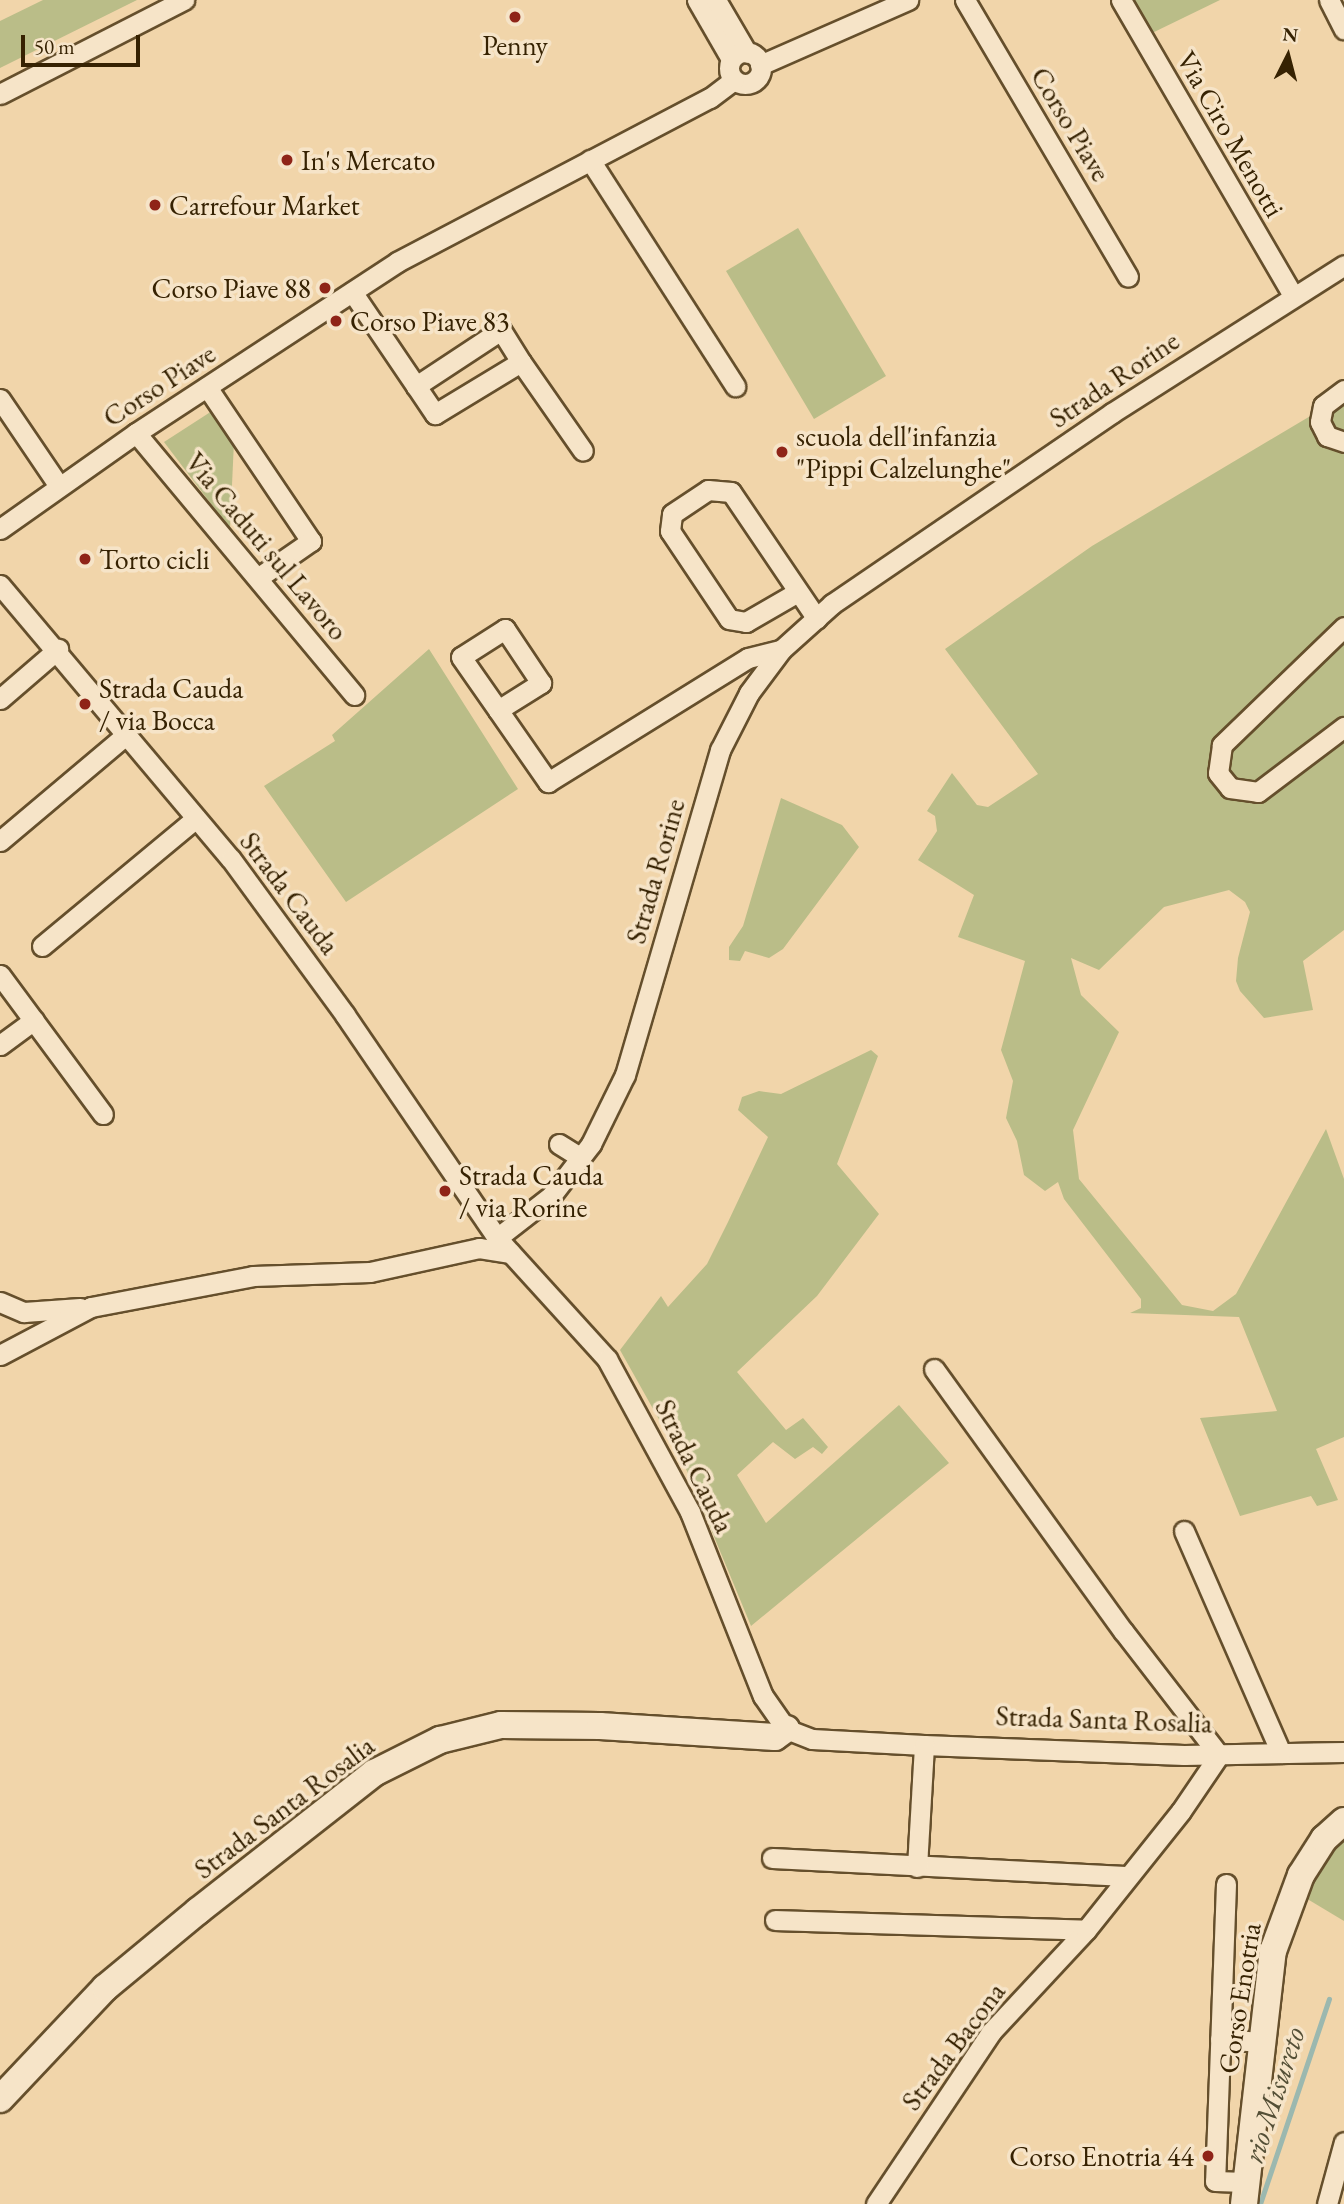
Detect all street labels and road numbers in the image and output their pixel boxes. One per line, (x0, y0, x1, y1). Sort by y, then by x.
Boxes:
street label: Via Ciro Menotti (1170, 45, 1292, 223)
street label: Corso Piave (1024, 61, 1118, 187)
street label: Strada Rorine (1043, 323, 1185, 435)
street label: Corso Piave (97, 336, 221, 434)
street label: Via Caduti sul Lavoro (179, 445, 355, 647)
street label: Strada Rorine (618, 795, 692, 947)
street label: Strada Cauda (233, 825, 347, 961)
street label: Strada Cauda (648, 1394, 742, 1538)
street label: Strada Santa Rosalia (995, 1698, 1213, 1740)
street label: Strada Santa Rosalia (187, 1728, 381, 1886)
street label: Corso Enotria (1211, 1920, 1267, 2076)
street label: Strada Bacona (894, 1975, 1012, 2117)

